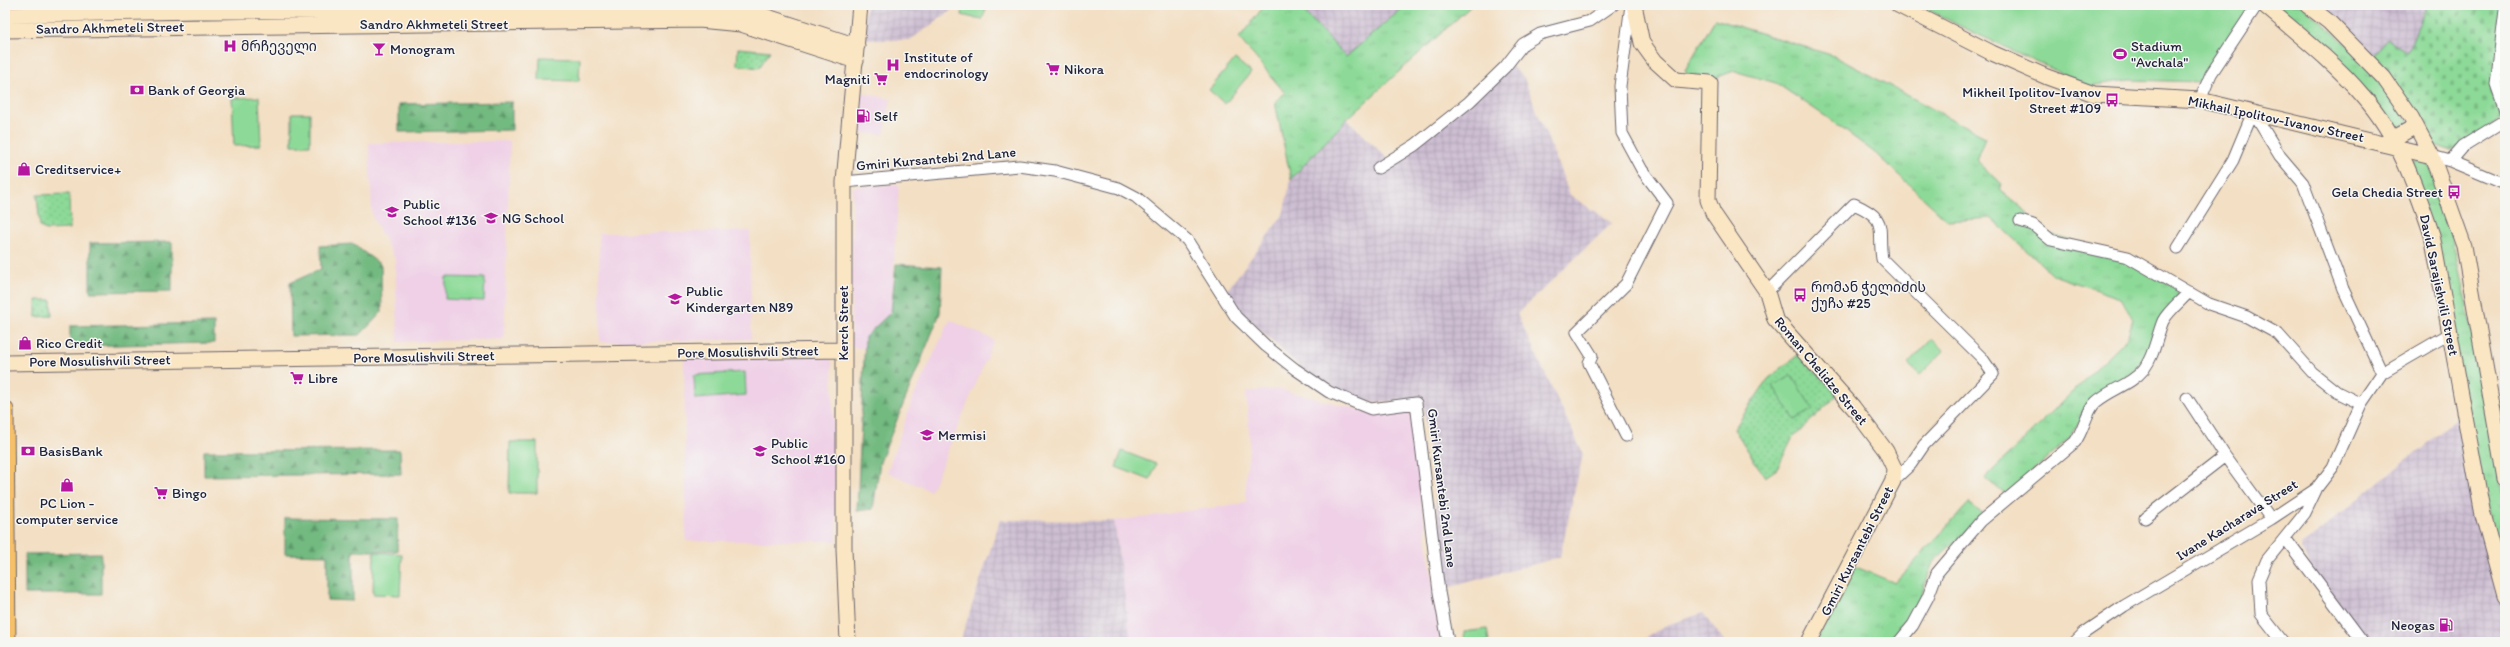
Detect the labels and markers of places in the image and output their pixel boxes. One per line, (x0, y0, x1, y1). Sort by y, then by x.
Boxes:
hospital icon: მრჩეველი (222, 38, 238, 54)
place label: მრჩეველი (241, 38, 317, 55)
place label: Stadium "Avchala" (2131, 38, 2188, 71)
bar icon: Monogram (371, 41, 387, 57)
place label: Monogram (390, 41, 455, 58)
sports icon: Stadium "Avchala" (2112, 46, 2128, 62)
place label: Institute of endocrinology (904, 49, 989, 82)
hospital icon: Institute of endocrinology (885, 57, 901, 73)
supermarket icon: Nikora (1045, 61, 1061, 77)
place label: Nikora (1064, 61, 1105, 78)
place label: Magniti (825, 71, 870, 88)
supermarket icon: Magniti (873, 71, 889, 87)
bank icon: Bank of Georgia (129, 82, 145, 98)
place label: Bank of Georgia (148, 82, 246, 99)
place label: Mikheil Ipolitov-Ivanov Street #109 (1962, 84, 2102, 117)
bus stop icon: Mikheil Ipolitov-Ivanov Street #109 (2104, 92, 2120, 108)
fuel station icon: Self (855, 108, 871, 124)
place label: Self (874, 108, 899, 125)
shop icon: Creditservice+ (16, 161, 32, 177)
place label: Creditservice+ (35, 161, 122, 178)
place label: Gela Chedia Street (2331, 184, 2443, 201)
bus stop icon: Gela Chedia Street (2446, 184, 2462, 200)
place label: Public School #136 (403, 196, 477, 229)
school or university icon: Public School #136 (384, 204, 400, 220)
school or university icon: NG School (483, 210, 499, 226)
place label: NG School (502, 210, 564, 227)
place label: რომან ჭელიძის ქუჩა #25 (1811, 279, 1926, 312)
place label: Public Kindergarten N89 (686, 283, 793, 316)
bus stop icon: რომან ჭელიძის ქუჩა #25 (1792, 287, 1808, 303)
school or university icon: Public Kindergarten N89 (667, 291, 683, 307)
shop icon: Rico Credit (17, 335, 33, 351)
place label: Rico Credit (36, 335, 102, 352)
supermarket icon: Libre (289, 370, 305, 386)
place label: Libre (308, 370, 338, 387)
school or university icon: Mermisi (919, 427, 935, 443)
place label: Mermisi (938, 427, 986, 444)
place label: Public School #160 (771, 435, 846, 468)
bank icon: BasisBank (20, 443, 36, 459)
place label: BasisBank (39, 443, 103, 460)
school or university icon: Public School #160 (752, 443, 768, 459)
shop icon: PC Lion - computer service (59, 477, 75, 493)
supermarket icon: Bingo (153, 485, 169, 501)
place label: Bingo (172, 485, 207, 502)
place label: PC Lion - computer service (16, 495, 118, 528)
place label: Neogas (2391, 617, 2435, 634)
fuel station icon: Neogas (2438, 617, 2454, 633)

